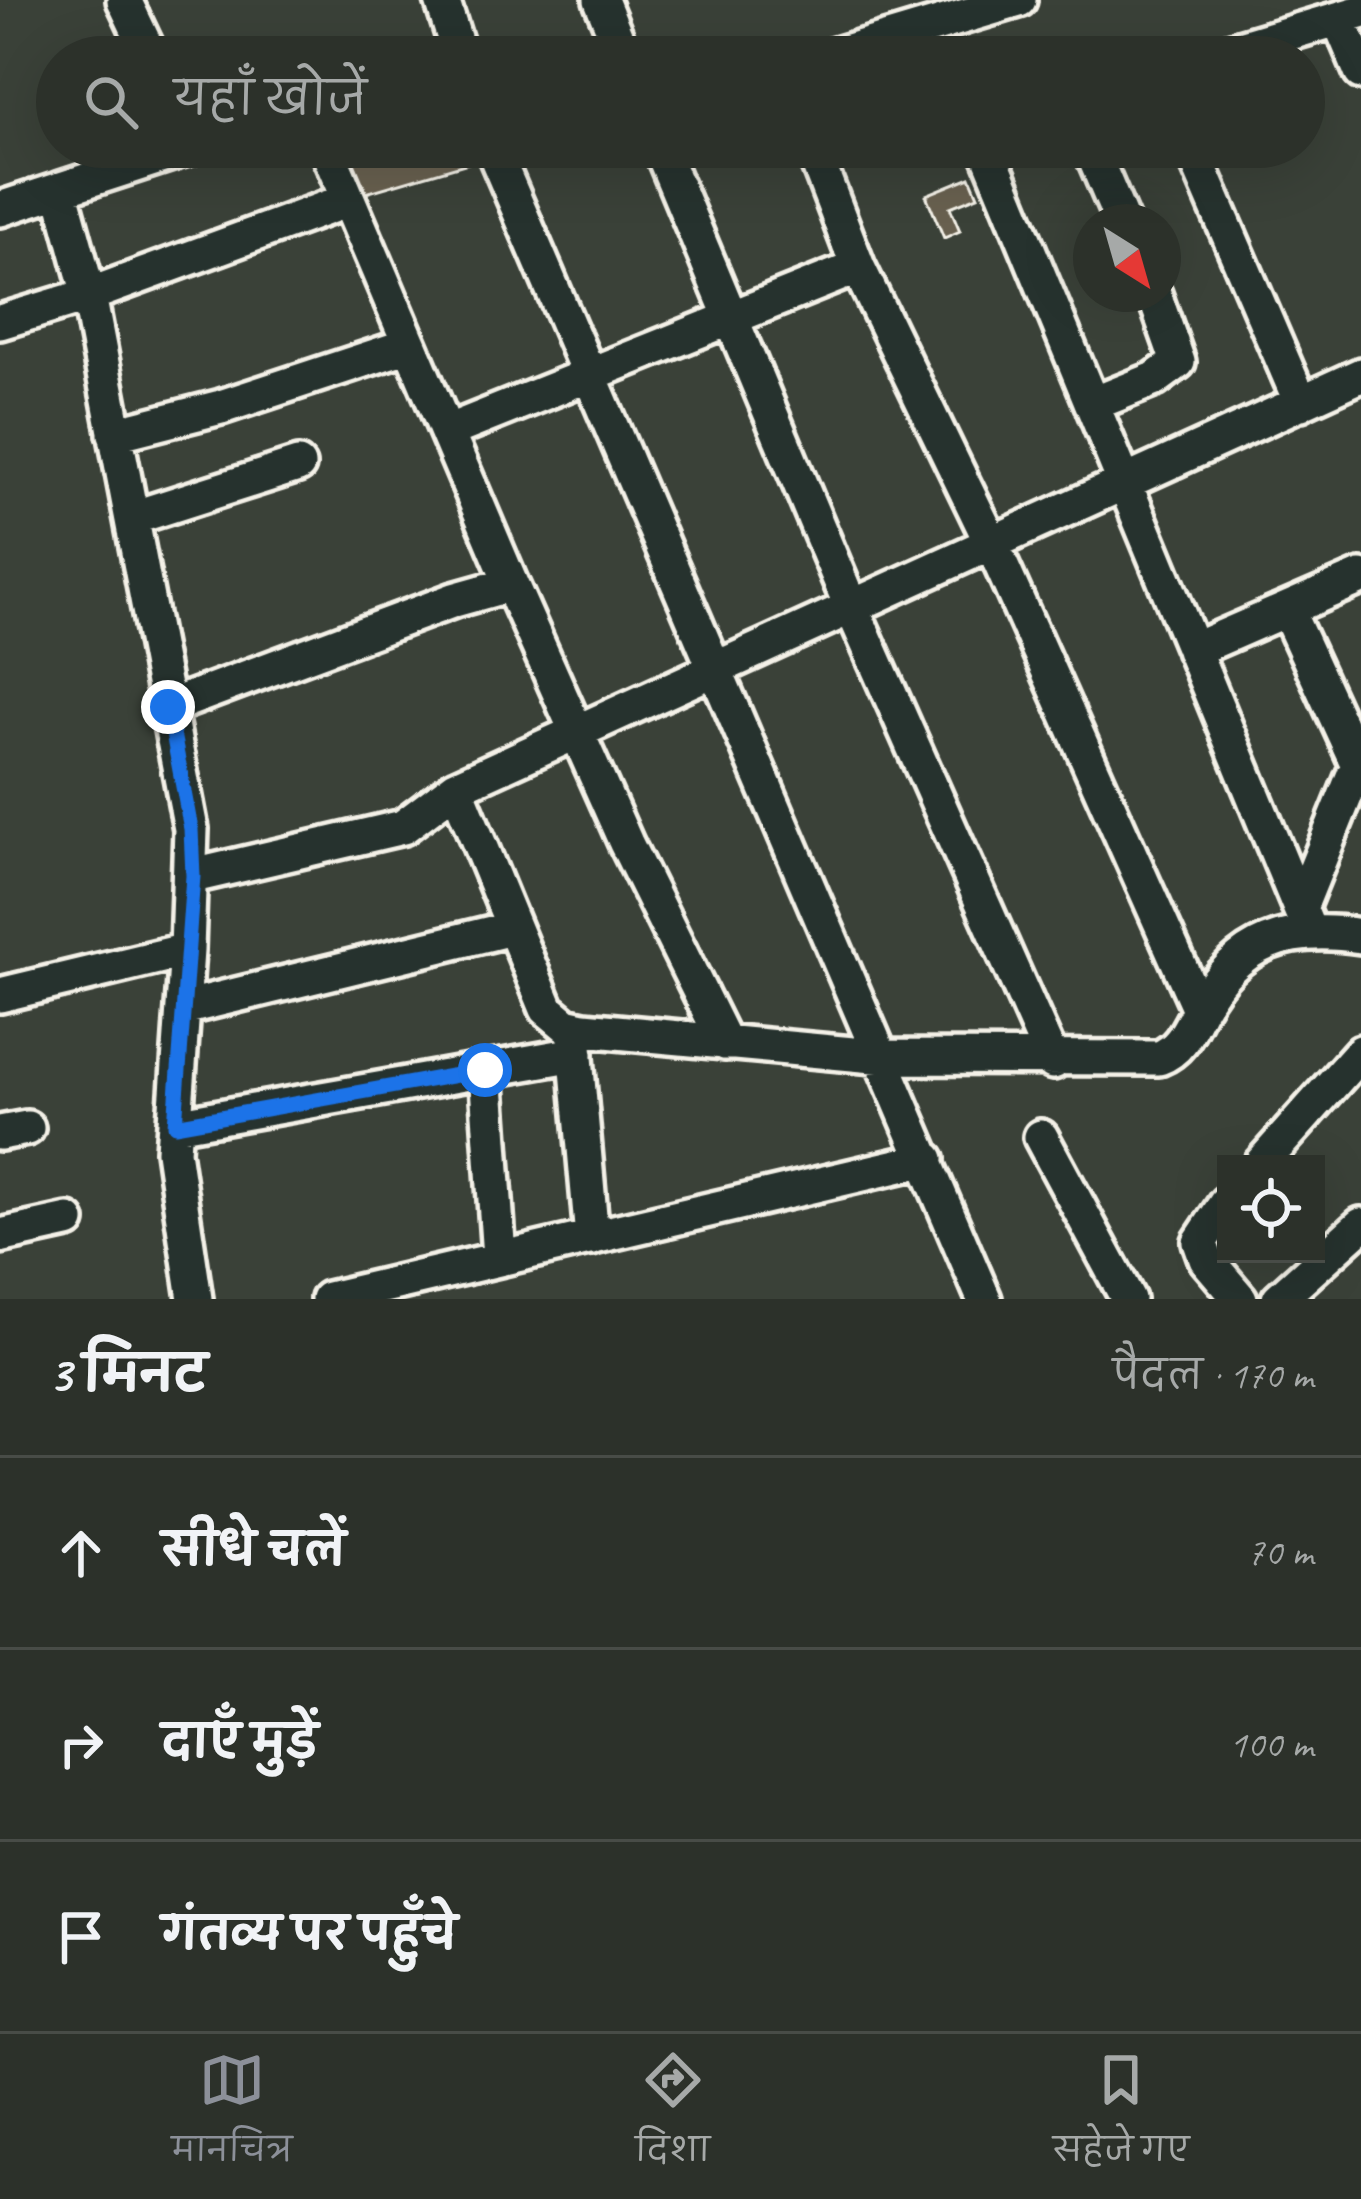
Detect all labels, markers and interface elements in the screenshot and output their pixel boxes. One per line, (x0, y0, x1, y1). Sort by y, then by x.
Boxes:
search box (36, 36, 1325, 168)
icon: search (78, 69, 144, 135)
text: यहाँ खोजें (174, 71, 367, 128)
north arrow (1073, 204, 1181, 312)
route end (141, 680, 195, 734)
route start (458, 1043, 512, 1097)
map controls (1217, 1155, 1325, 1263)
button: locate (1217, 1155, 1325, 1263)
text: 3 मिनट (48, 1342, 207, 1406)
text: पैदल · 170 m (1113, 1351, 1313, 1400)
icon: ahead (48, 1520, 114, 1586)
text: सीधे चलें (162, 1522, 346, 1579)
text: 70 m (1247, 1528, 1313, 1577)
icon: right (48, 1712, 114, 1778)
text: दाएँ मुड़ें (162, 1714, 318, 1771)
text: 100 m (1229, 1720, 1313, 1769)
icon: arrive (48, 1904, 114, 1970)
text: गंतव्य पर पहुँचे (162, 1906, 457, 1963)
tab: मानचित्र (171, 2047, 292, 2186)
tab: दिशा (635, 2047, 710, 2186)
tab: सहेजे गए (1053, 2047, 1190, 2186)

